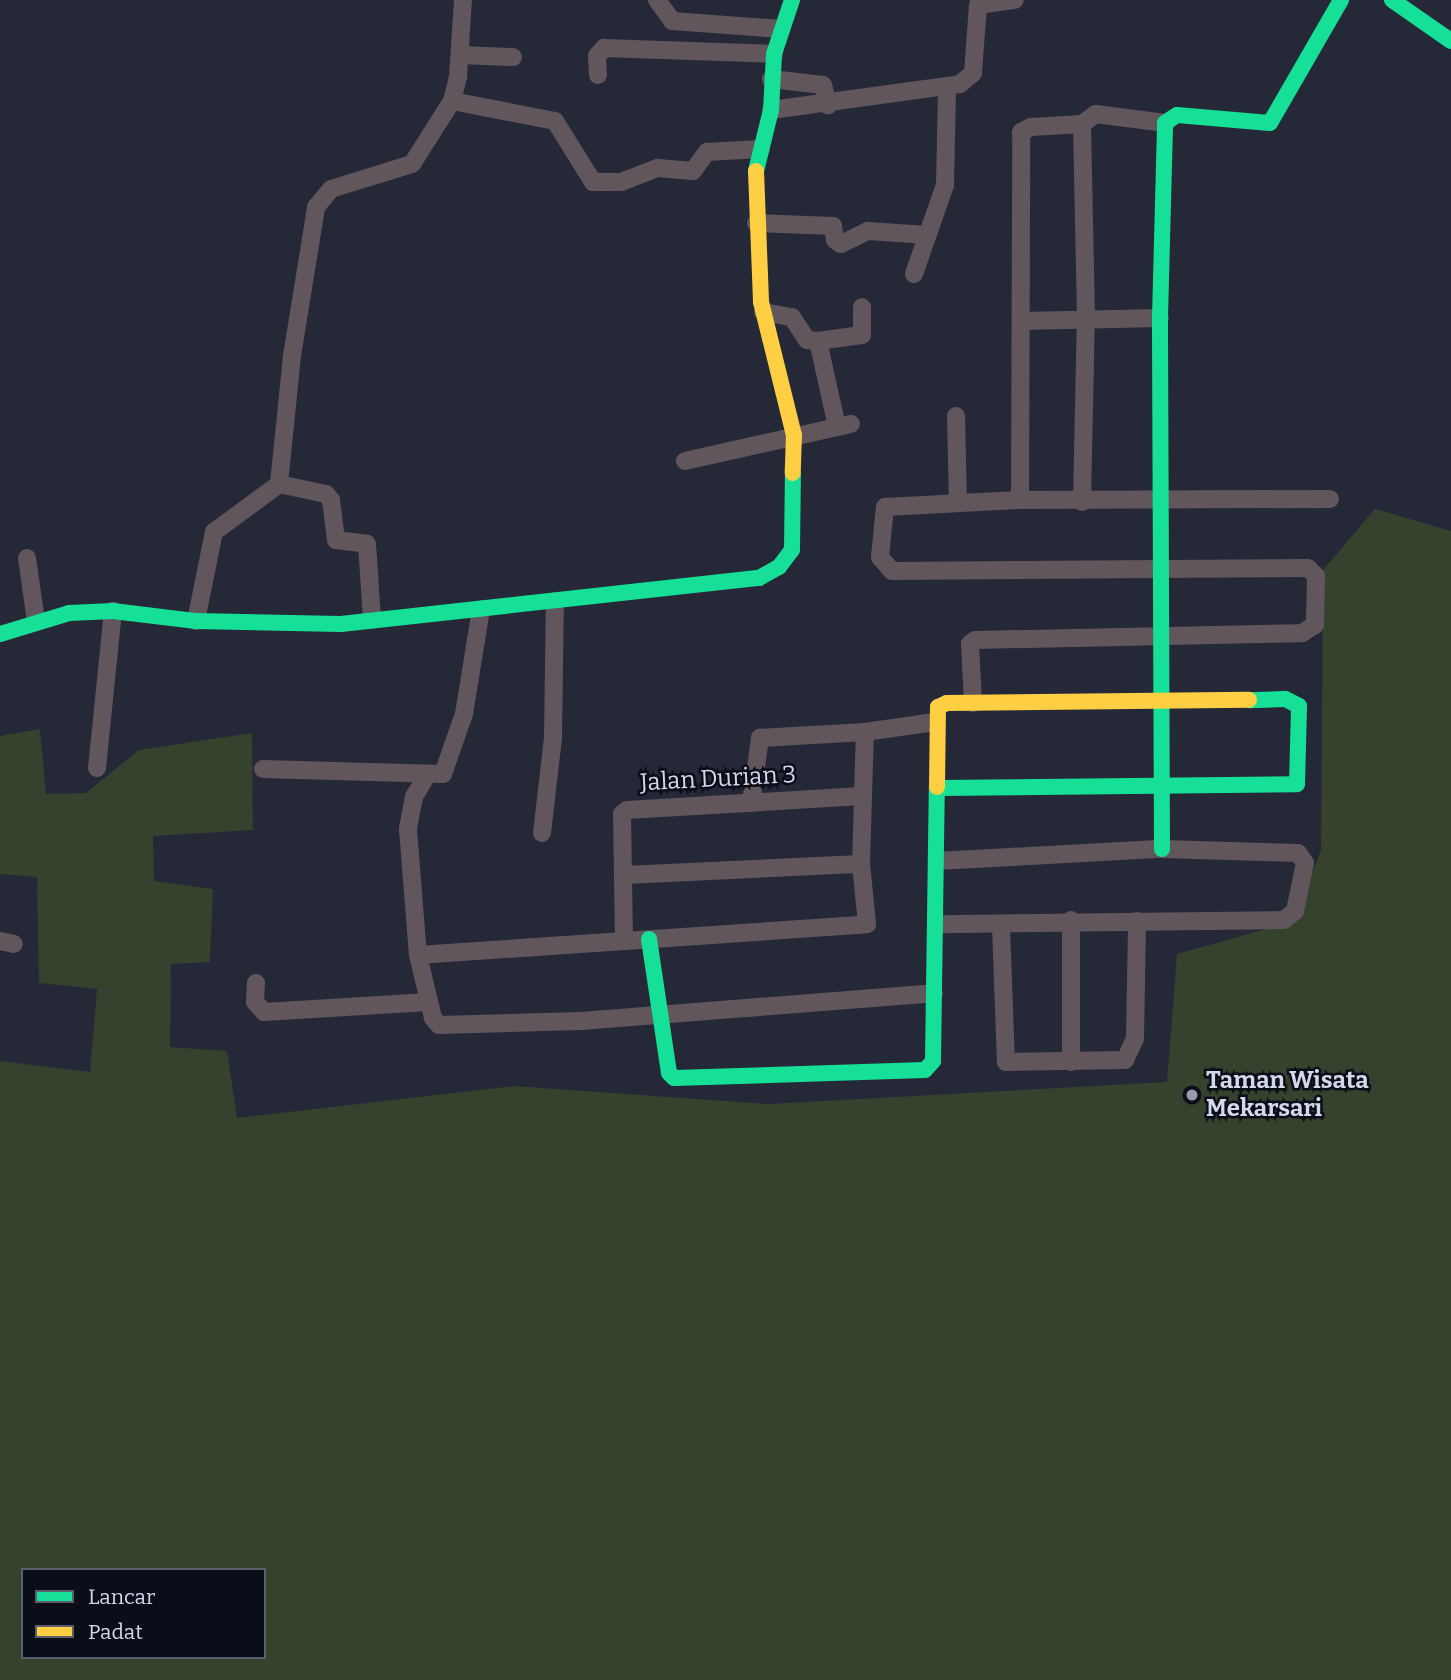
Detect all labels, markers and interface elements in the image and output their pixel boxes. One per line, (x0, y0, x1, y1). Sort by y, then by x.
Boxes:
street label: Jalan Durian 3 (639, 761, 797, 797)
place label: Taman Wisata Mekarsari (1206, 1067, 1369, 1123)
marker: Taman Wisata Mekarsari (1184, 1087, 1200, 1103)
legend (21, 1568, 266, 1659)
text: Lancar (88, 1584, 155, 1610)
text: Padat (88, 1619, 143, 1645)

